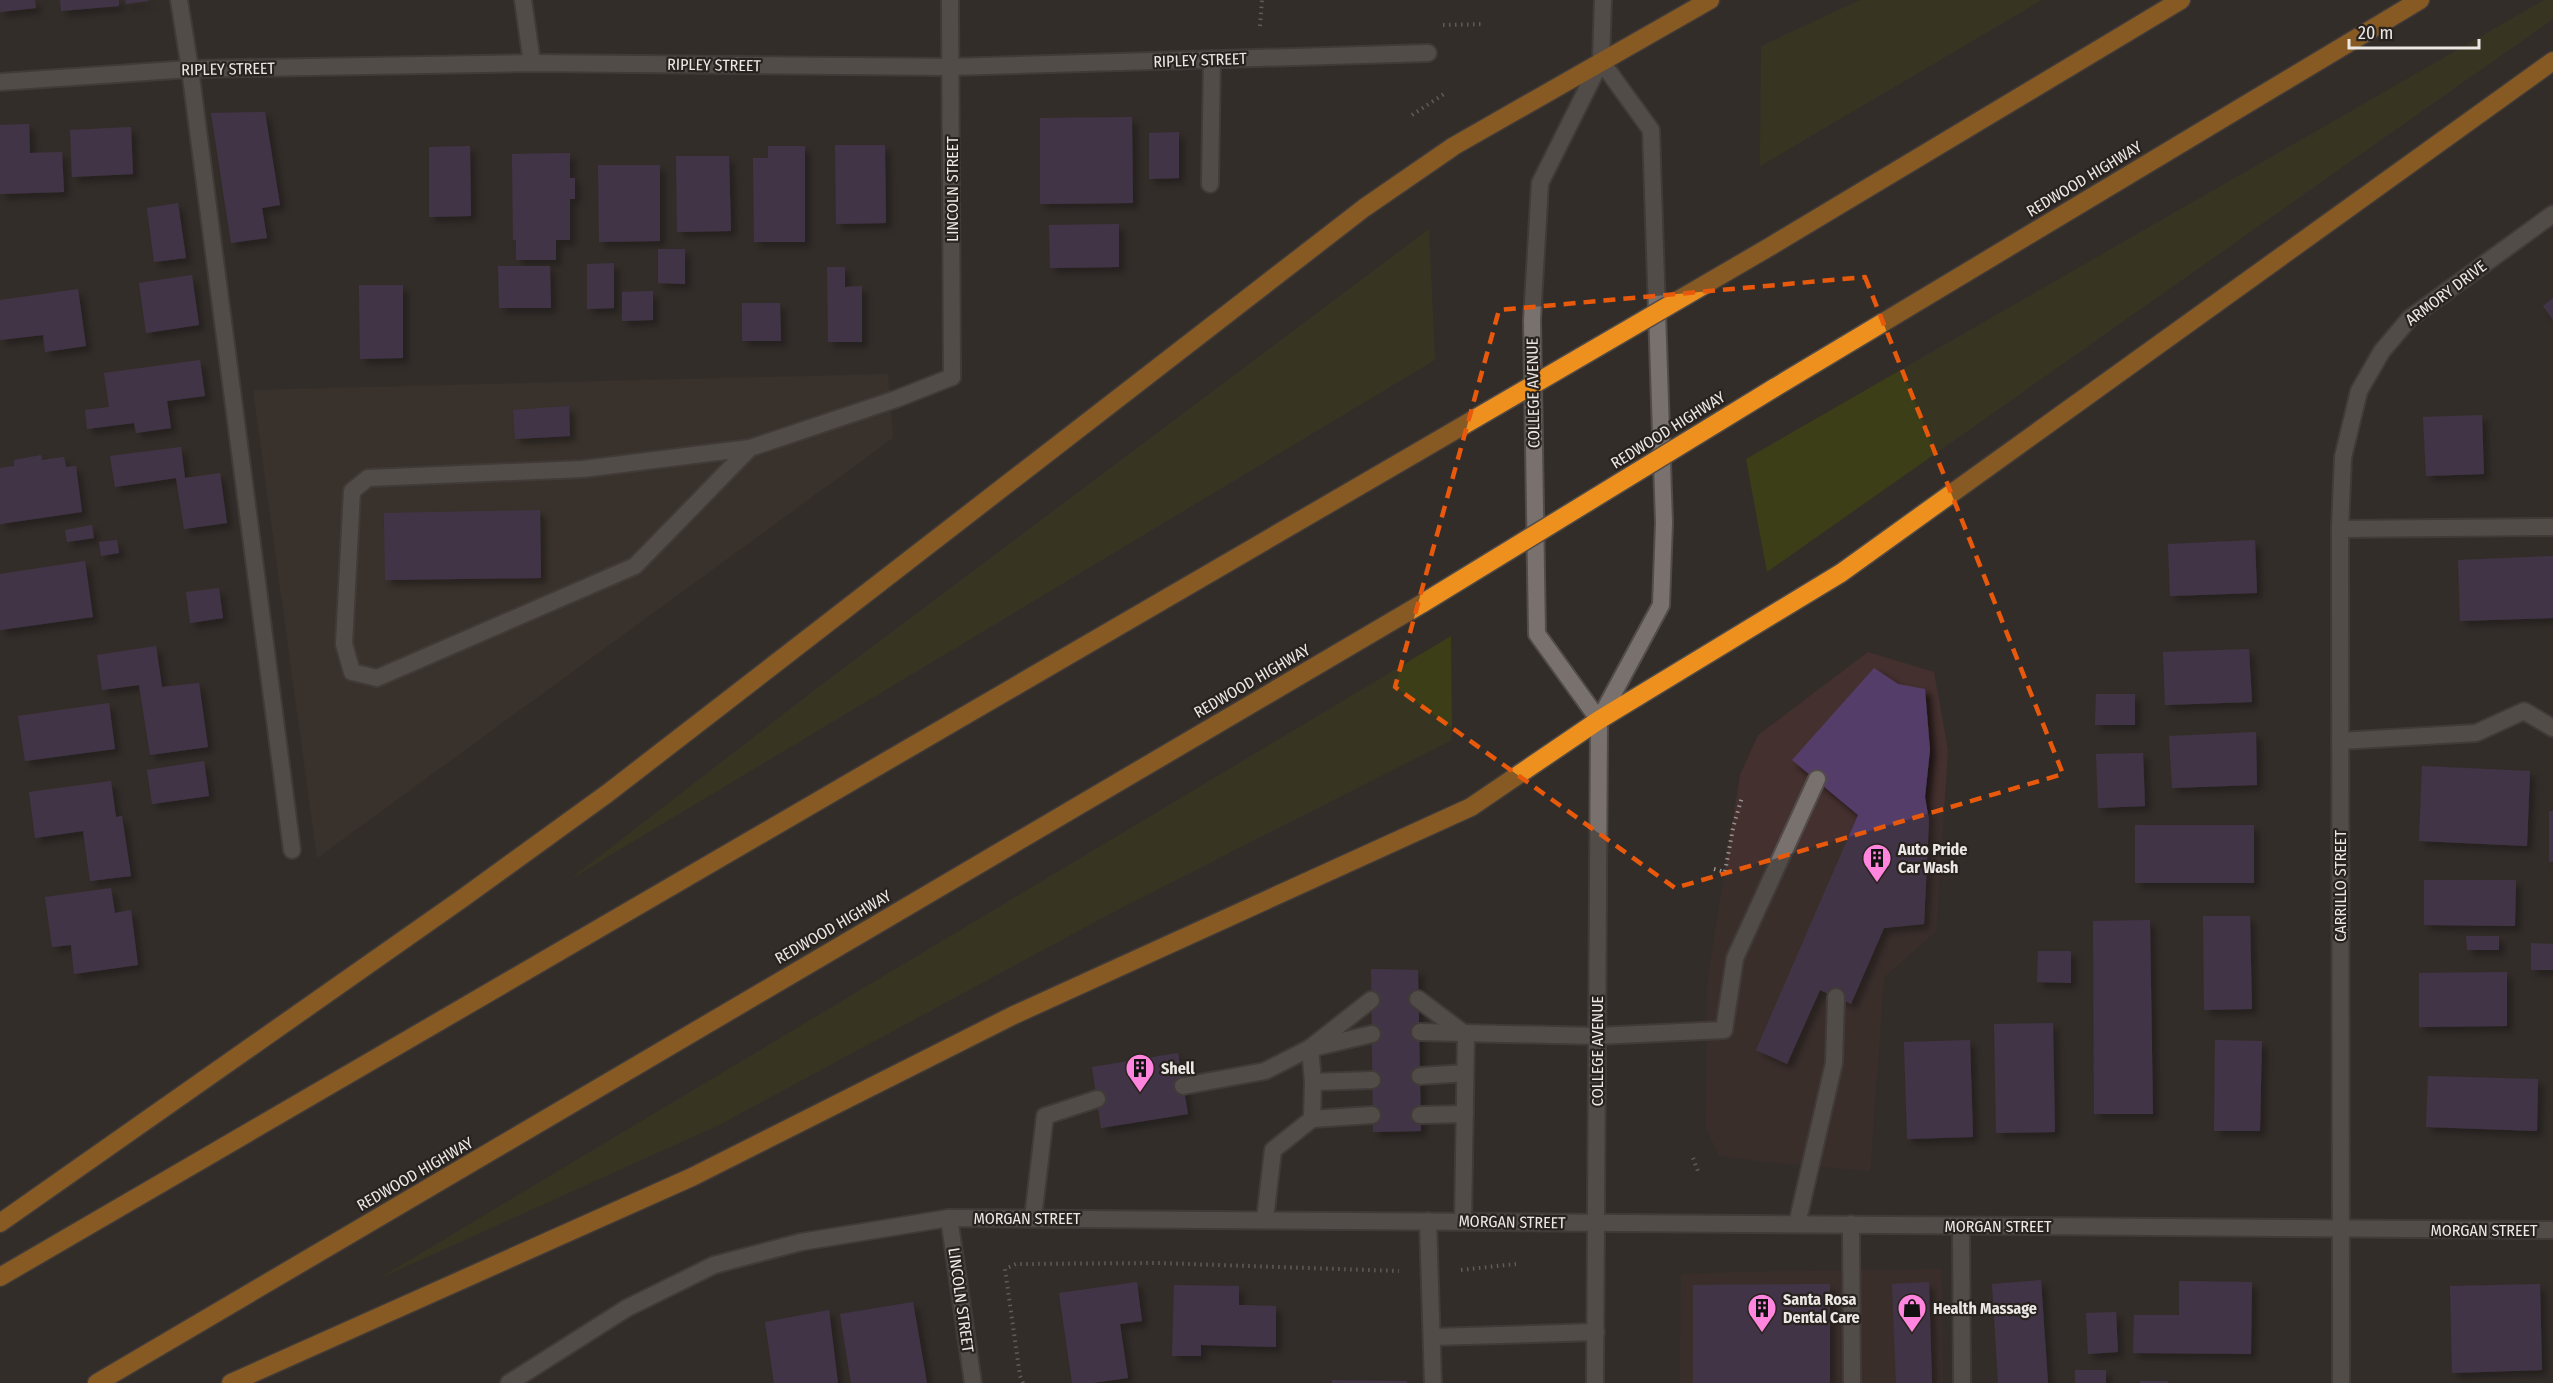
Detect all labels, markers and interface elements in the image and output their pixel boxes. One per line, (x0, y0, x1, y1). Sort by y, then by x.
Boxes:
scale bar (2349, 12, 2480, 50)
text: 20 m (2358, 22, 2393, 44)
street label: RIPLEY STREET (1153, 49, 1248, 71)
street label: RIPLEY STREET (667, 55, 762, 75)
street label: RIPLEY STREET (181, 59, 276, 79)
street label: LINCOLN STREET (943, 136, 962, 242)
street label: REDWOOD HIGHWAY (2023, 137, 2145, 221)
street label: ARMORY DRIVE (2402, 256, 2490, 330)
street label: COLLEGE AVENUE (1523, 338, 1543, 448)
street label: REDWOOD HIGHWAY (1607, 387, 1729, 473)
street label: REDWOOD HIGHWAY (1191, 640, 1313, 722)
street label: CARRILLO STREET (2331, 830, 2350, 942)
place label: Auto Pride Car Wash (1897, 840, 1967, 877)
building icon: Auto Pride Car Wash (1861, 842, 1893, 884)
street label: REDWOOD HIGHWAY (772, 886, 894, 968)
street label: COLLEGE AVENUE (1588, 996, 1607, 1106)
building icon: Shell (1124, 1052, 1156, 1094)
place label: Shell (1161, 1059, 1195, 1078)
street label: REDWOOD HIGHWAY (354, 1133, 476, 1215)
street label: MORGAN STREET (973, 1209, 1081, 1228)
street label: MORGAN STREET (1458, 1212, 1566, 1232)
street label: MORGAN STREET (1944, 1217, 2052, 1236)
street label: MORGAN STREET (2430, 1221, 2538, 1240)
street label: LINCOLN STREET (944, 1246, 978, 1354)
place label: Santa Rosa Dental Care (1783, 1290, 1860, 1327)
building icon: Santa Rosa Dental Care (1746, 1292, 1778, 1334)
shop icon: Health Massage (1896, 1292, 1928, 1334)
place label: Health Massage (1933, 1299, 2037, 1318)

